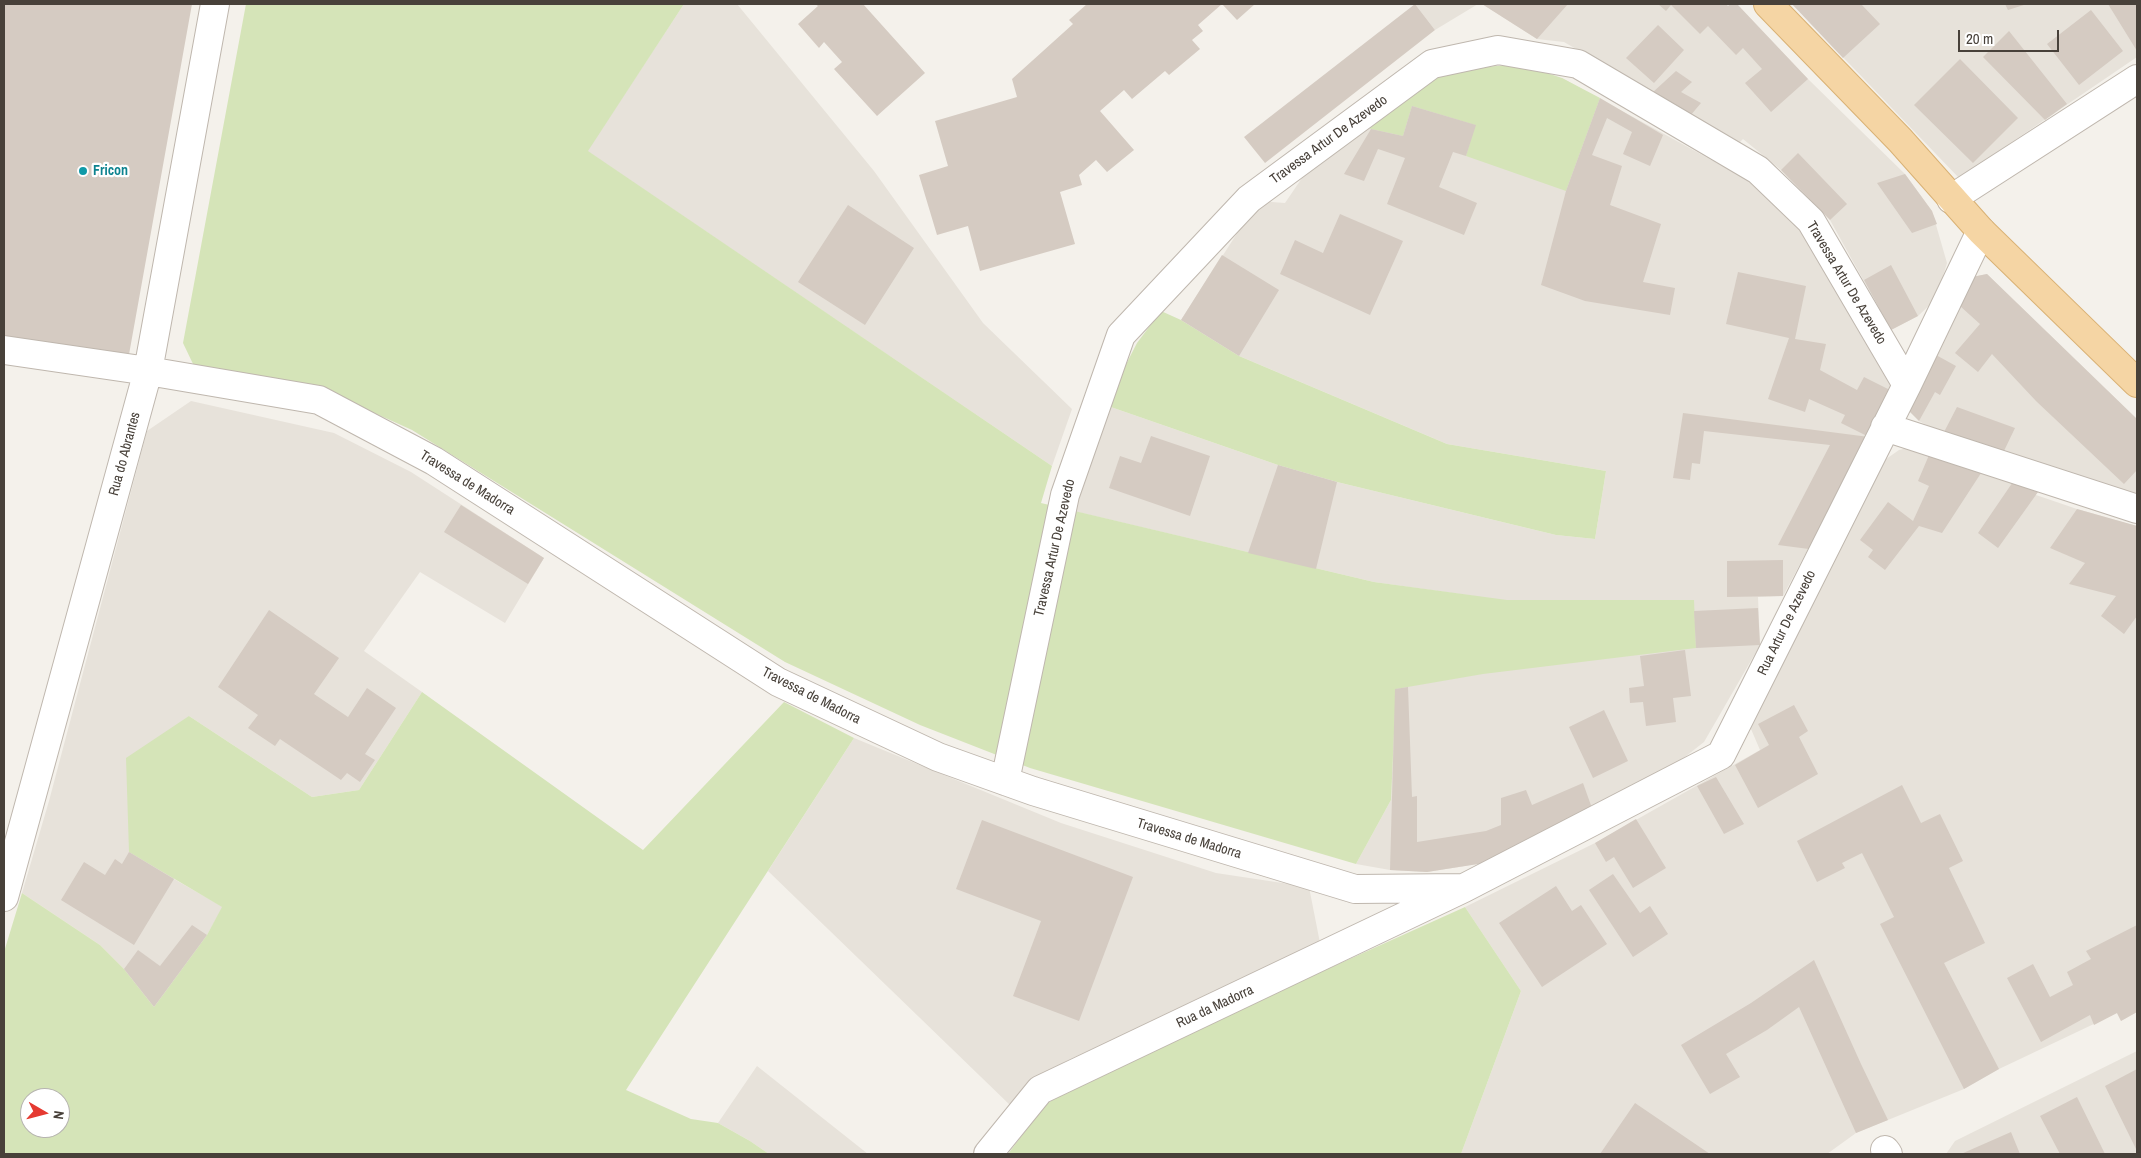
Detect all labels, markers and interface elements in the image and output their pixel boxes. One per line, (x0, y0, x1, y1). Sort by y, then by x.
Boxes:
scale bar (1961, 20, 2062, 52)
text: 20 m (1966, 28, 1993, 49)
street label: Travessa Artur De Azevedo (1267, 92, 1391, 188)
place label: Fricon (93, 163, 128, 179)
marker: Fricon (77, 165, 89, 177)
street label: Travessa Artur De Azevedo (1803, 218, 1889, 348)
street label: Rua do Abrantes (106, 410, 144, 498)
street label: Travessa de Madorra (416, 447, 518, 519)
street label: Travessa Artur De Azevedo (1031, 478, 1079, 618)
street label: Rua Artur De Azevedo (1754, 568, 1820, 678)
street label: Travessa de Madorra (759, 664, 863, 728)
street label: Travessa de Madorra (1135, 815, 1243, 863)
street label: Rua da Madorra (1174, 982, 1256, 1032)
north arrow (20, 1088, 70, 1138)
text: N (49, 1110, 68, 1120)

